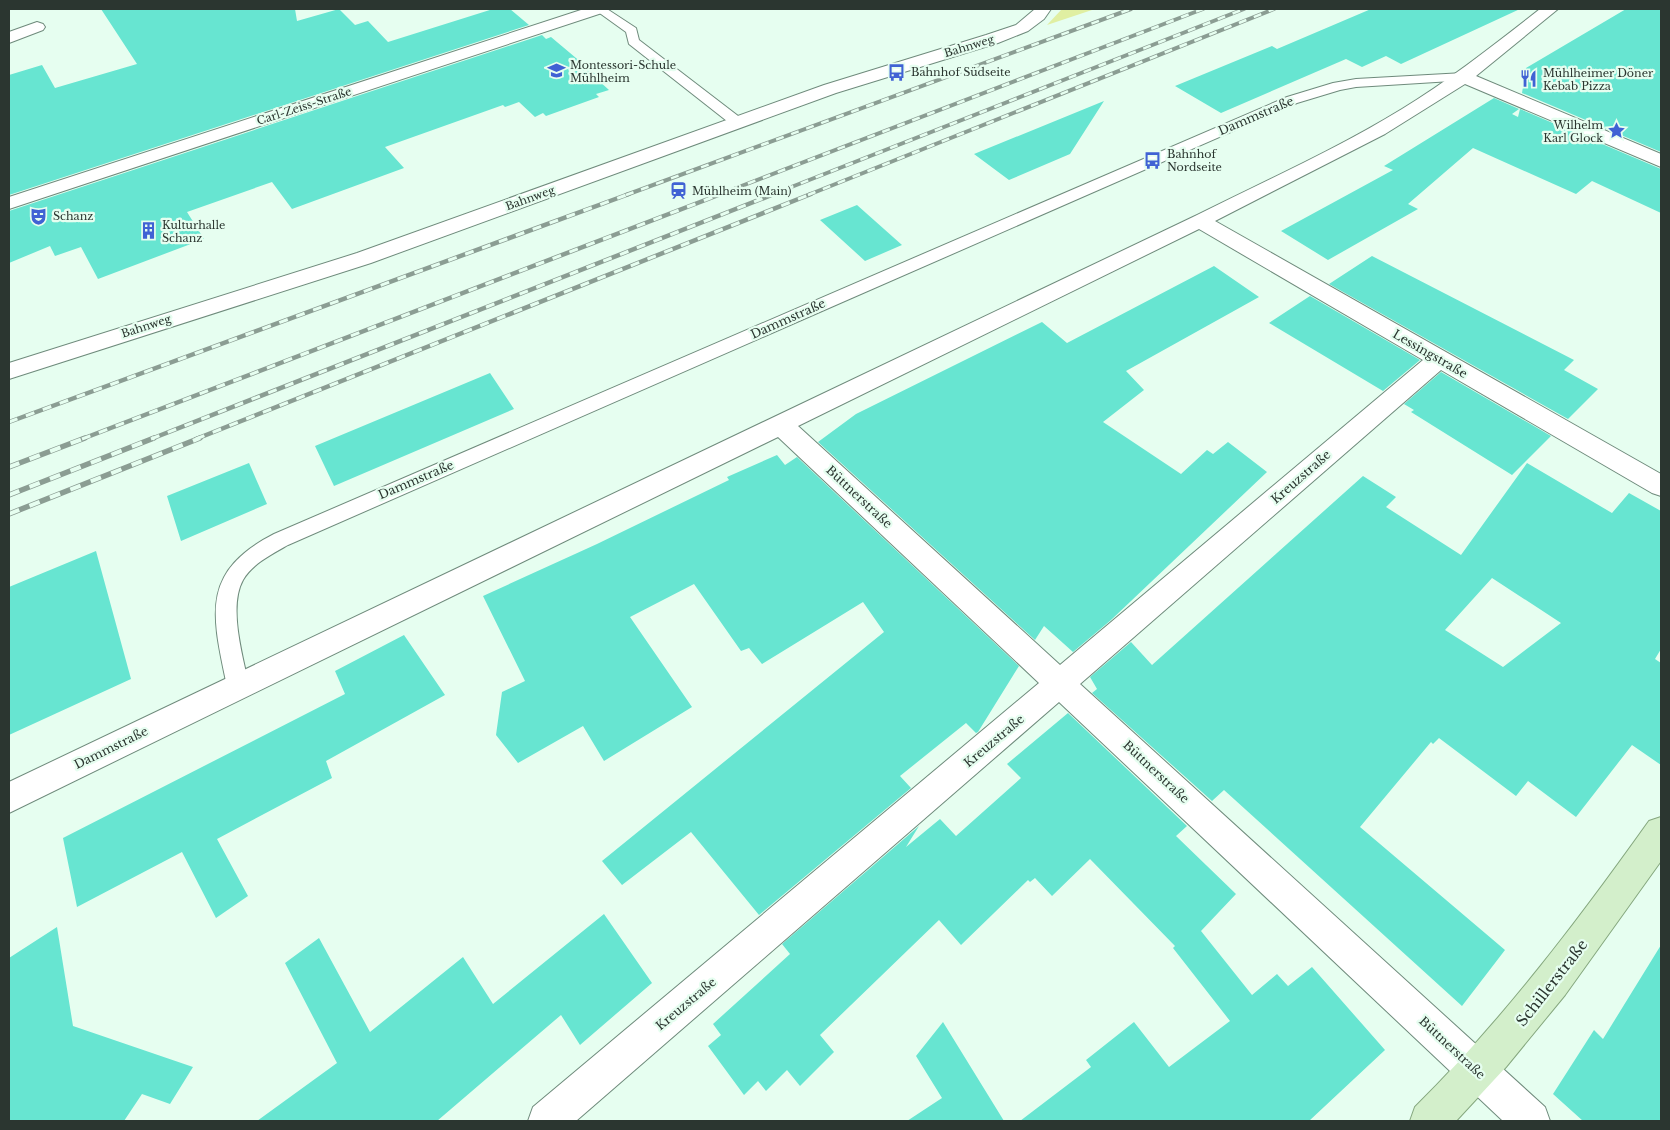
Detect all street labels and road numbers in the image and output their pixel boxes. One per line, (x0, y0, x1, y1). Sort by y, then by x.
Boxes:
street label: Bahnweg (942, 32, 996, 60)
street label: Carl-Zeiss-Straße (255, 84, 353, 128)
street label: Dammstraße (1216, 93, 1296, 138)
street label: Bahnweg (503, 182, 557, 213)
street label: Dammstraße (748, 295, 828, 342)
street label: Bahnweg (119, 311, 173, 341)
street label: Lessingstraße (1390, 326, 1470, 381)
street label: Kreuzstraße (1268, 447, 1334, 507)
street label: Dammstraße (376, 457, 456, 502)
street label: Büttnerstraße (823, 462, 895, 531)
street label: Kreuzstraße (961, 711, 1027, 770)
street label: Dammstraße (71, 723, 150, 772)
street label: Büttnerstraße (1120, 737, 1192, 806)
street label: Schillerstraße (1512, 935, 1592, 1030)
street label: Kreuzstraße (653, 974, 719, 1033)
street label: Büttnerstraße (1416, 1013, 1488, 1082)

